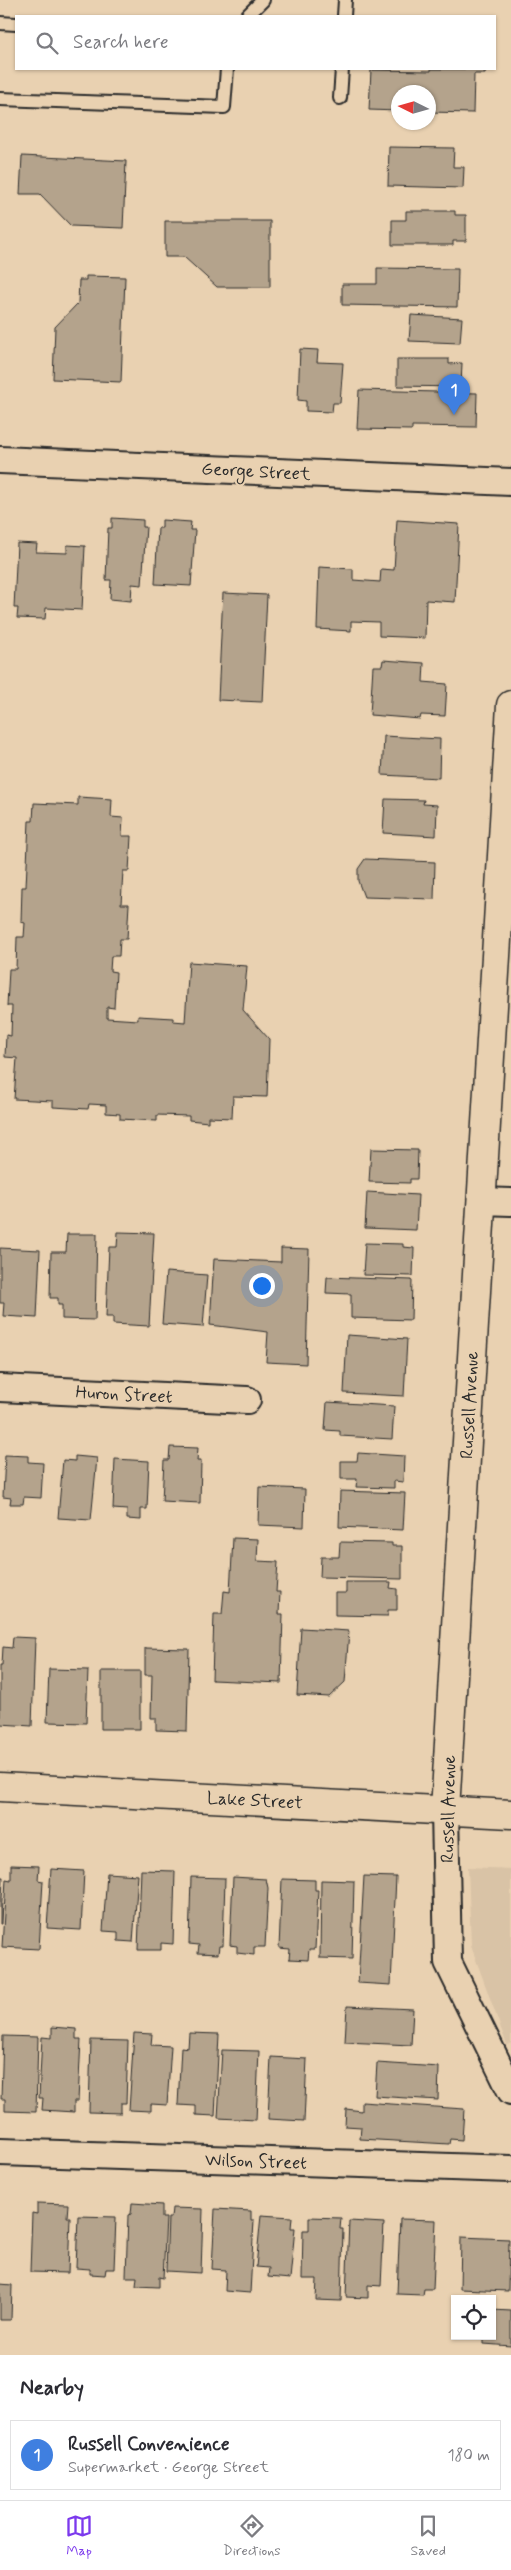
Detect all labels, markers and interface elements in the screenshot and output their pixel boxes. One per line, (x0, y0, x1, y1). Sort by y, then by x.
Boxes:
search box (15, 15, 496, 70)
icon: search (33, 29, 61, 57)
text: Search here (73, 30, 169, 55)
north arrow (391, 85, 436, 130)
pin: 1 (438, 374, 470, 415)
street label: George Street (201, 457, 312, 488)
your location (249, 1273, 275, 1299)
street label: Russell Avenue (455, 1351, 485, 1460)
street label: Huron Street (75, 1380, 173, 1410)
street label: Russell Avenue (436, 1755, 462, 1863)
street label: Lake Street (206, 1787, 303, 1815)
street label: Wilson Street (205, 2148, 308, 2176)
map controls (451, 2295, 496, 2340)
button: locate (451, 2295, 496, 2340)
text: Nearby (20, 2374, 84, 2402)
text: Russell Convenience (68, 2432, 229, 2457)
text: 1 (33, 2445, 41, 2466)
text: 180 m (447, 2445, 490, 2466)
text: Supermarket · George Street (68, 2457, 269, 2478)
tab: Map (65, 2512, 93, 2560)
tab: Directions (223, 2512, 281, 2560)
tab: Saved (411, 2512, 446, 2560)

